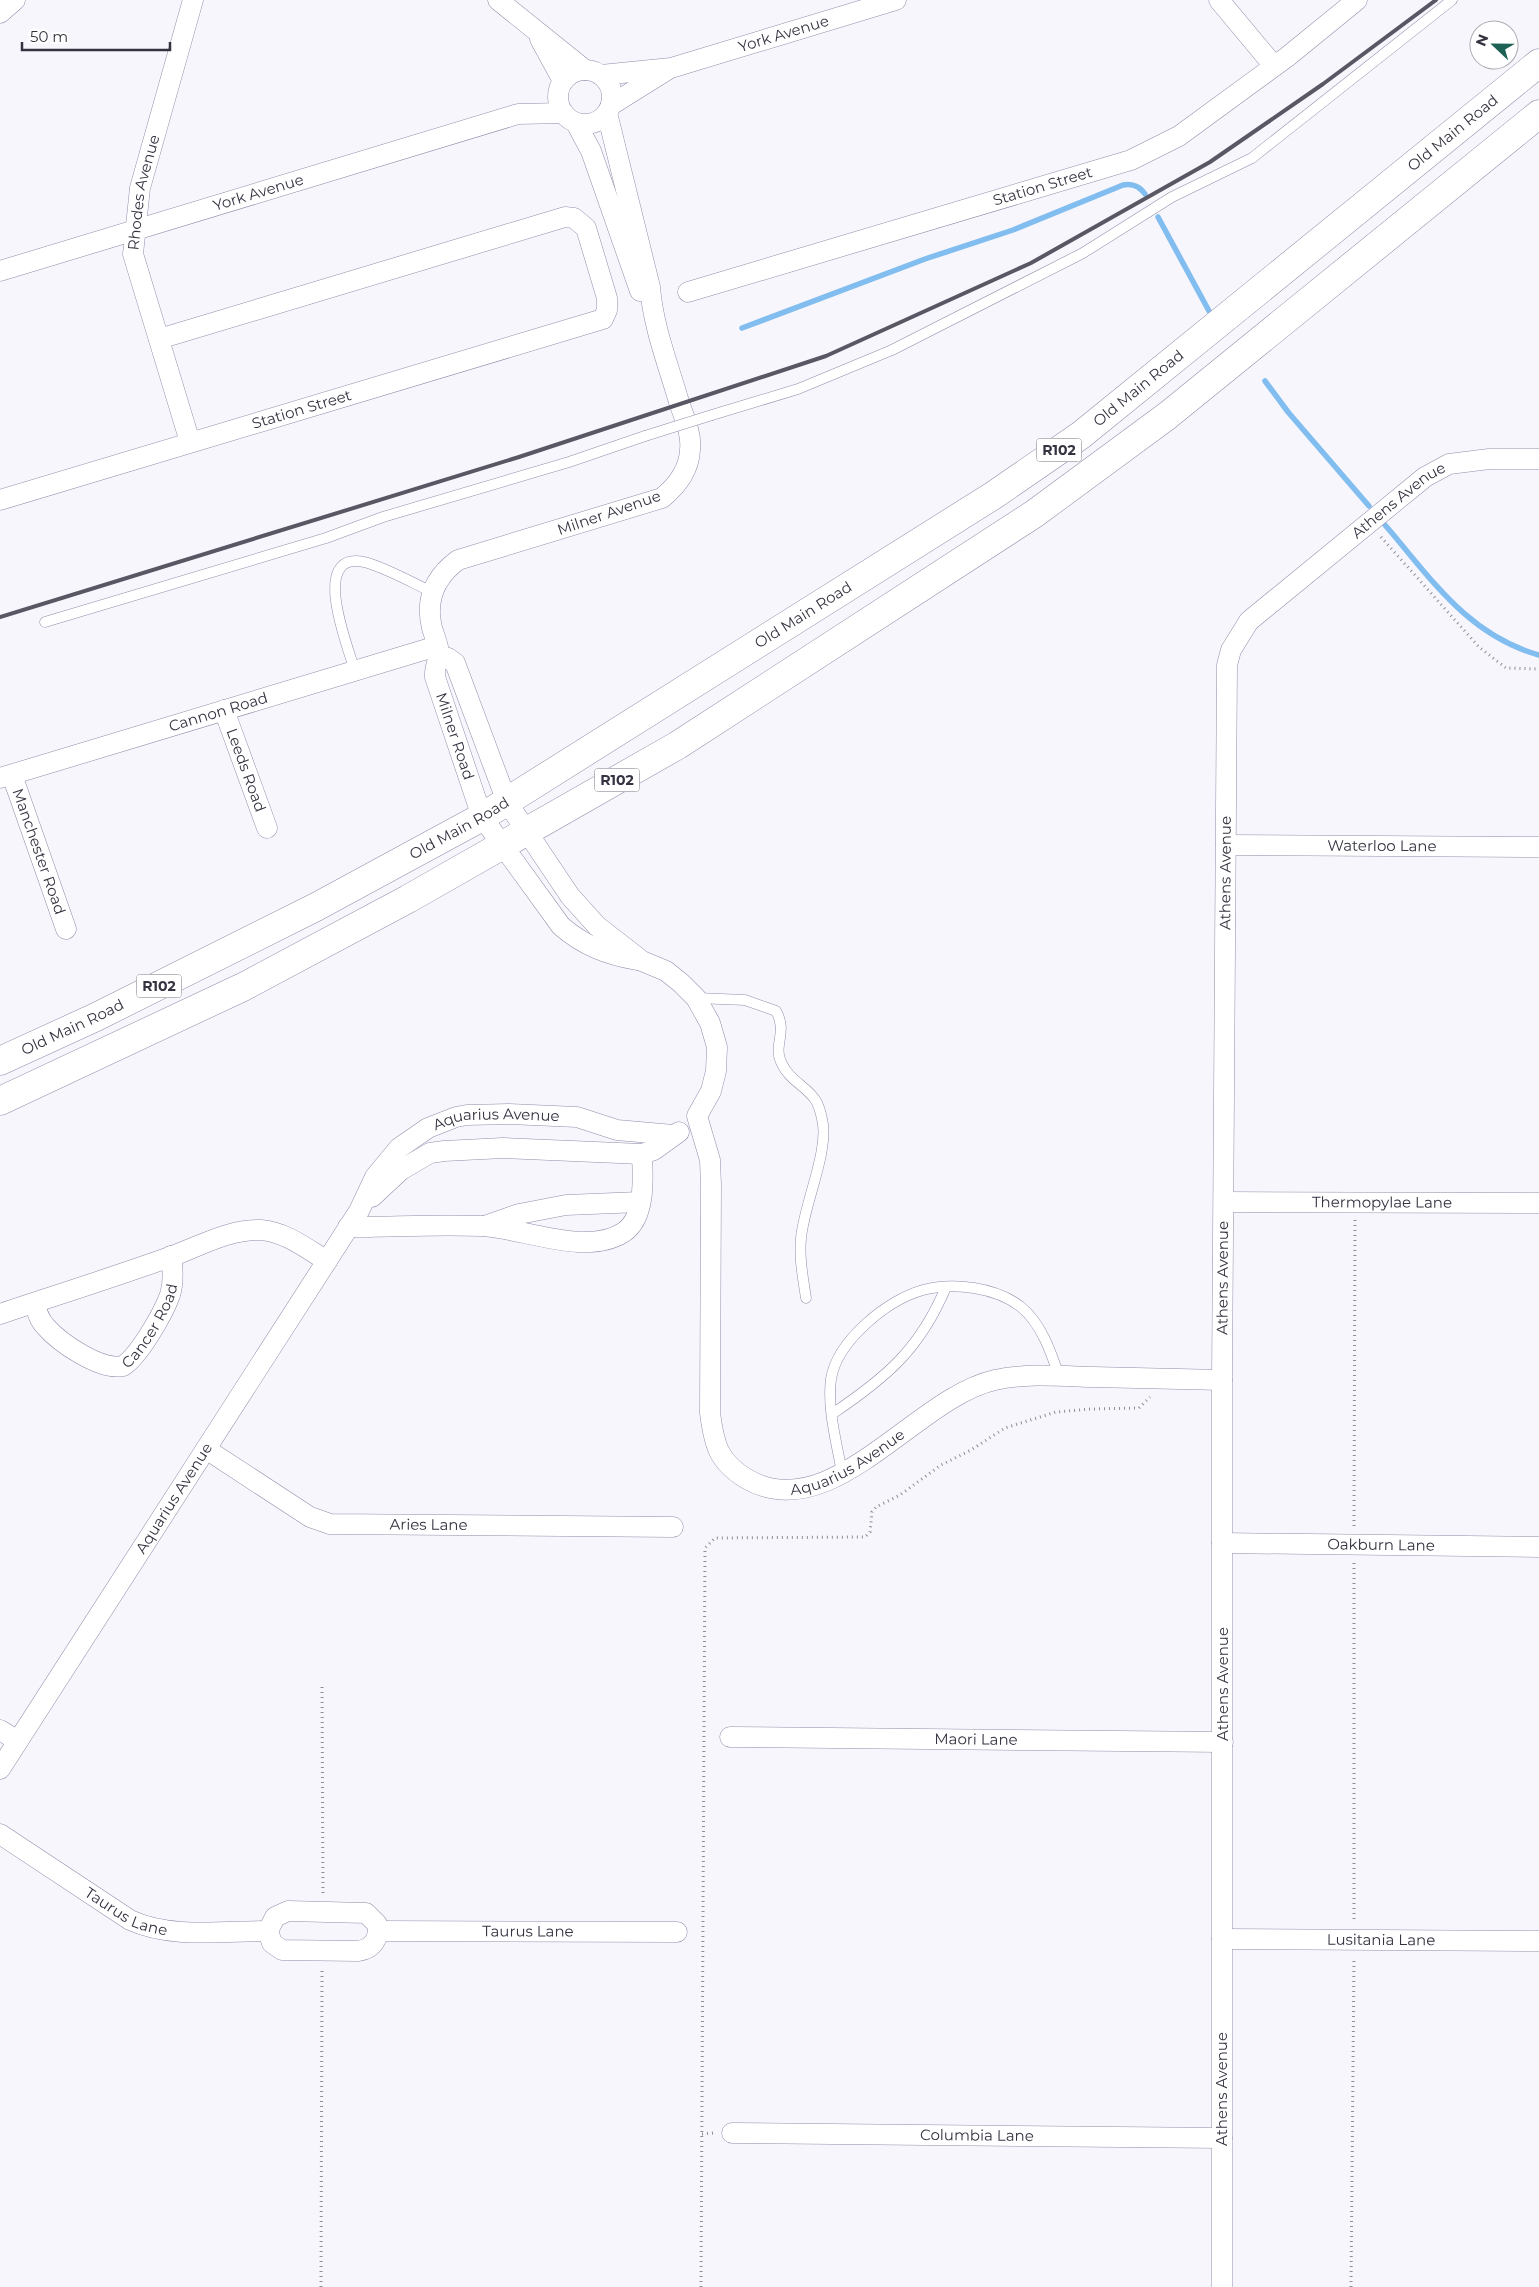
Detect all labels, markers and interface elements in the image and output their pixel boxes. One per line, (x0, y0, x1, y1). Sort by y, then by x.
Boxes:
street label: York Avenue (736, 11, 831, 56)
scale bar (22, 20, 170, 52)
north arrow (1469, 20, 1519, 70)
text: 50 m (30, 27, 68, 46)
text: N (1471, 32, 1492, 49)
street label: Old Main Road (1403, 90, 1502, 175)
street label: Rhodes Avenue (123, 132, 164, 251)
street label: Station Street (990, 162, 1094, 210)
street label: York Avenue (211, 170, 306, 215)
street label: Old Main Road (1089, 345, 1187, 430)
street label: Station Street (250, 385, 354, 433)
road number: R102 (1036, 438, 1082, 462)
street label: Athens Avenue (1347, 458, 1449, 542)
street label: Milner Avenue (555, 486, 663, 539)
street label: Old Main Road (751, 577, 855, 652)
street label: Cannon Road (166, 688, 270, 735)
street label: Milner Road (432, 690, 479, 782)
street label: Leeds Road (222, 726, 270, 814)
road number: R102 (594, 768, 640, 792)
street label: Manchester Road (8, 786, 70, 917)
street label: Old Main Road (406, 792, 512, 864)
street label: Athens Avenue (1215, 816, 1235, 930)
street label: Waterloo Lane (1327, 836, 1437, 855)
road number: R102 (136, 974, 182, 998)
street label: Old Main Road (18, 995, 127, 1059)
street label: Aquarius Avenue (430, 1104, 560, 1134)
street label: Thermopylae Lane (1312, 1192, 1452, 1212)
street label: Athens Avenue (1212, 1221, 1232, 1335)
street label: Cancer Road (117, 1282, 181, 1372)
street label: Aquarius Avenue (789, 1425, 908, 1499)
street label: Aquarius Avenue (131, 1439, 216, 1557)
street label: Aries Lane (389, 1515, 468, 1534)
street label: Oakburn Lane (1327, 1534, 1435, 1555)
street label: Athens Avenue (1213, 1627, 1232, 1741)
street label: Maori Lane (934, 1729, 1018, 1749)
street label: Taurus Lane (81, 1883, 169, 1939)
street label: Taurus Lane (482, 1921, 574, 1941)
street label: Lusitania Lane (1327, 1930, 1435, 1949)
street label: Athens Avenue (1212, 2032, 1231, 2146)
street label: Columbia Lane (920, 2125, 1034, 2145)

